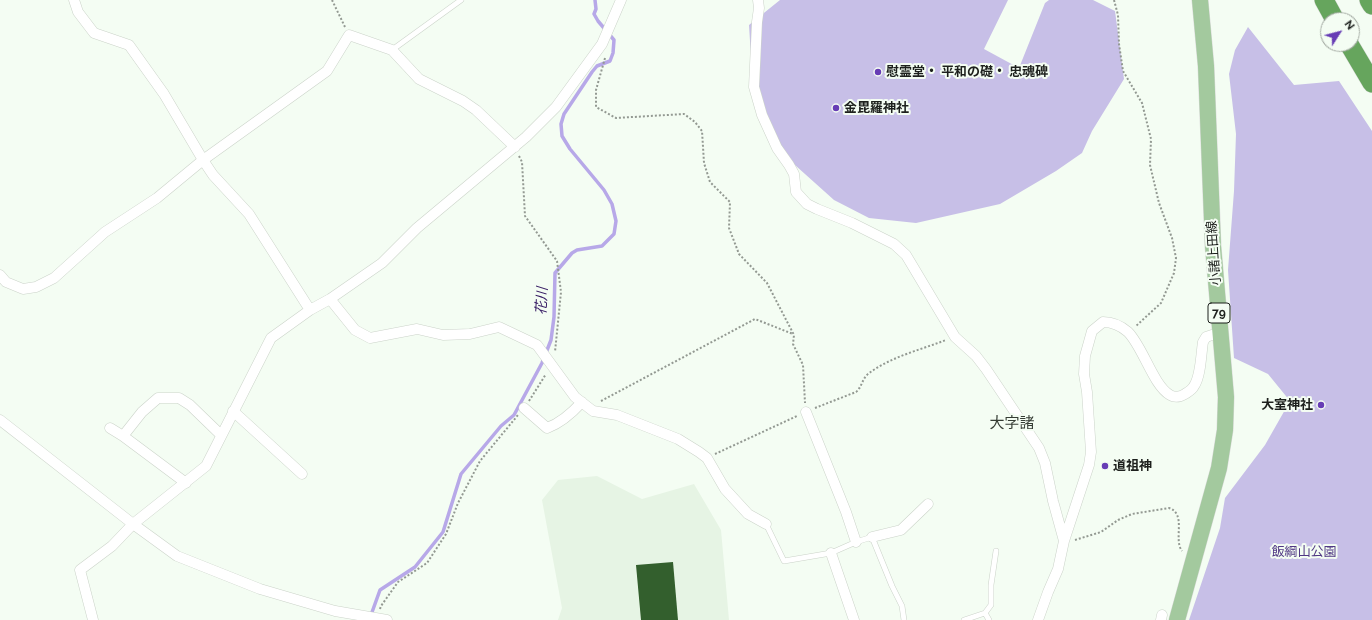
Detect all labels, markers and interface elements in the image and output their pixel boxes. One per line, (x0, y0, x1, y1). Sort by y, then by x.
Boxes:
north arrow (1320, 12, 1360, 52)
text: N (1342, 18, 1357, 32)
place label: 慰霊堂・ 平和の礎・ 忠魂碑 (886, 64, 1048, 80)
marker: 慰霊堂・ 平和の礎・ 忠魂碑 (873, 67, 883, 77)
place label: 金毘羅神社 (844, 100, 909, 116)
marker: 金毘羅神社 (831, 103, 841, 113)
street label: 小諸上田線 (1204, 220, 1224, 286)
water label: 花川 (533, 287, 551, 315)
road number: 79 (1208, 303, 1230, 323)
place label: 大室神社 (1261, 397, 1313, 413)
marker: 大室神社 (1316, 400, 1326, 410)
district label: 大字諸 (990, 414, 1034, 432)
place label: 道祖神 (1113, 458, 1152, 474)
marker: 道祖神 (1100, 461, 1110, 471)
park label: 飯綱山公園 (1272, 544, 1336, 560)

